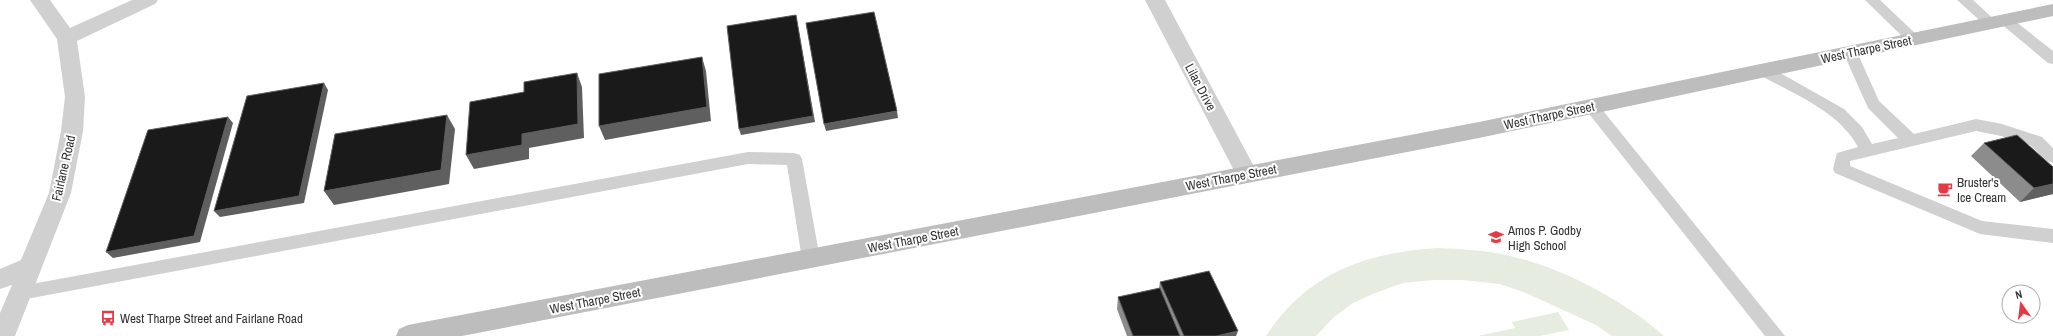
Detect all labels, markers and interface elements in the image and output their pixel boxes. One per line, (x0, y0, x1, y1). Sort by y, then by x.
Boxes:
street label: West Tharpe Street (1819, 32, 1913, 67)
street label: Lilac Drive (1181, 61, 1220, 114)
street label: West Tharpe Street (1502, 98, 1596, 133)
street label: Fairlane Road (48, 133, 79, 203)
street label: West Tharpe Street (1184, 160, 1278, 195)
place label: Bruster's Ice Cream (1957, 174, 2006, 206)
cafe icon: Bruster's Ice Cream (1936, 180, 1954, 198)
street label: West Tharpe Street (866, 222, 960, 257)
place label: Amos P. Godby High School (1507, 222, 1582, 254)
school or university icon: Amos P. Godby High School (1487, 228, 1505, 246)
street label: West Tharpe Street (548, 283, 642, 318)
north arrow (2001, 284, 2041, 324)
text: N (2014, 287, 2023, 302)
bus stop icon: West Tharpe Street and Fairlane Road (99, 309, 117, 327)
place label: West Tharpe Street and Fairlane Road (120, 310, 303, 327)

